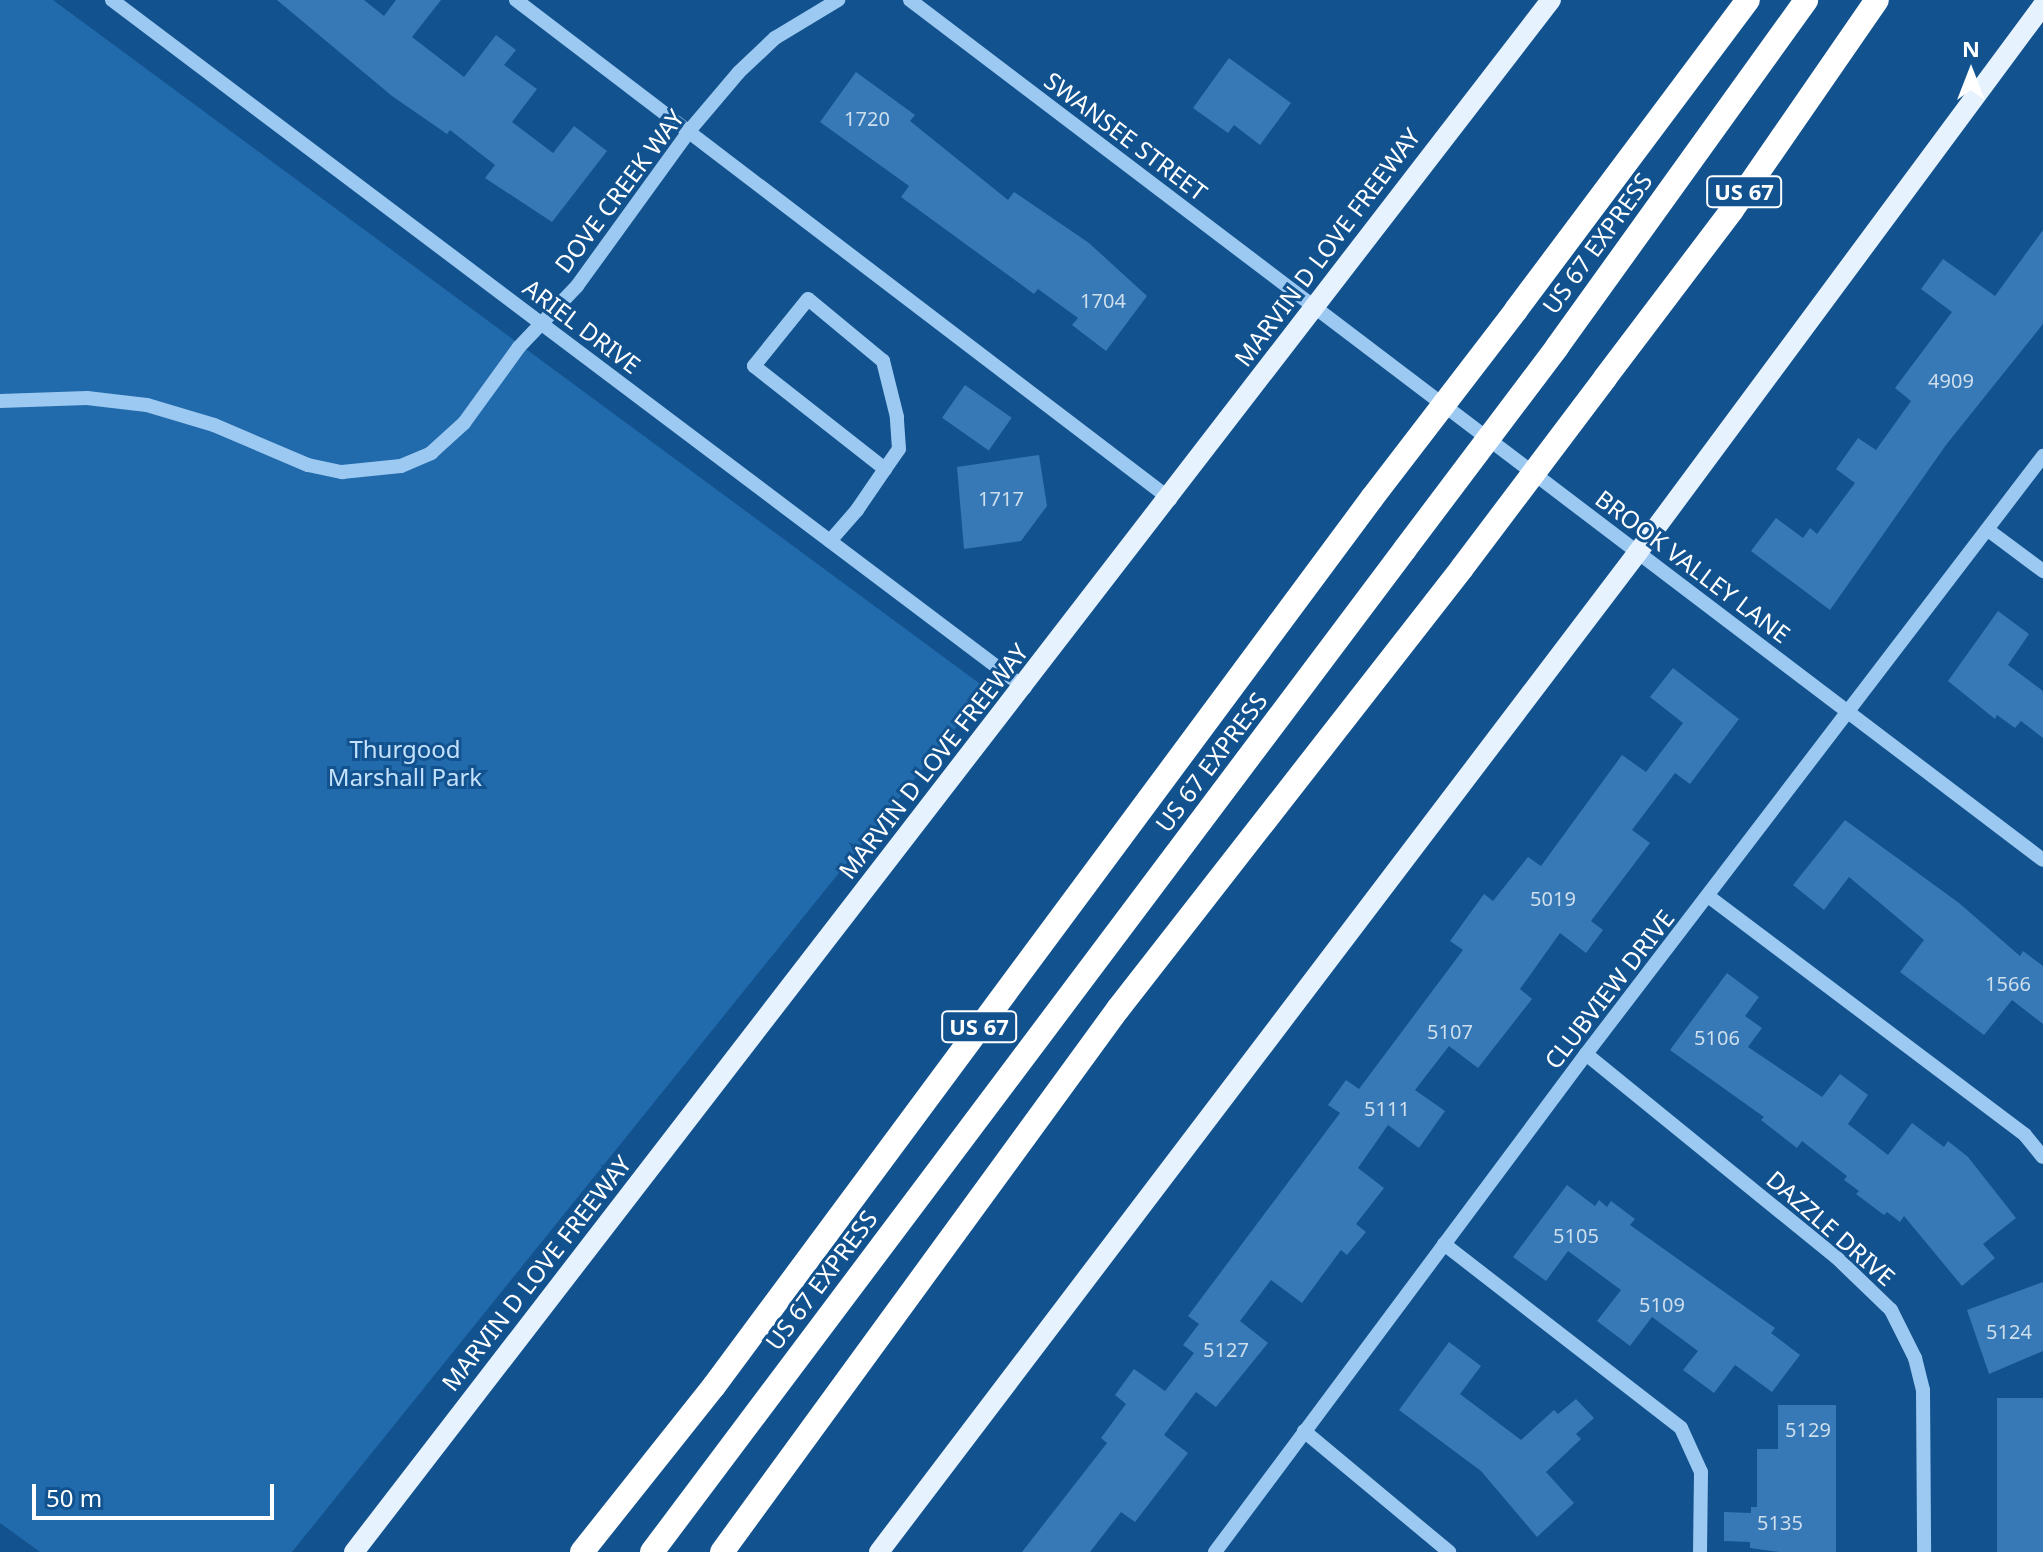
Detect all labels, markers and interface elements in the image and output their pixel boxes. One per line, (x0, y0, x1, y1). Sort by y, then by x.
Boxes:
north arrow (1931, 32, 2011, 112)
text: N (1962, 33, 1980, 63)
street label: SWANSEE STREET (1039, 66, 1213, 206)
street label: DOVE CREEK WAY (548, 104, 690, 278)
house number: 1720 (844, 106, 890, 130)
street label: MARVIN D LOVE FREEWAY (1228, 122, 1426, 372)
street label: US 67 EXPRESS (1536, 167, 1658, 319)
road number: US 67 (1706, 174, 1782, 210)
street label: ARIEL DRIVE (518, 273, 646, 379)
house number: 1704 (1080, 288, 1126, 312)
house number: 4909 (1928, 368, 1974, 392)
street label: BROOK VALLEY LANE (1590, 484, 1796, 648)
house number: 1717 (978, 486, 1024, 510)
street label: MARVIN D LOVE FREEWAY (832, 638, 1034, 884)
street label: US 67 EXPRESS (1149, 687, 1273, 837)
park label: Thurgood Marshall Park (328, 735, 482, 791)
house number: 5019 (1530, 886, 1576, 910)
street label: CLUBVIEW DRIVE (1538, 904, 1680, 1074)
house number: 1566 (1985, 971, 2031, 995)
road number: US 67 (941, 1009, 1017, 1045)
house number: 5107 (1427, 1019, 1473, 1043)
house number: 5106 (1694, 1025, 1740, 1049)
house number: 5111 (1364, 1096, 1410, 1120)
street label: MARVIN D LOVE FREEWAY (435, 1150, 637, 1396)
street label: DAZZLE DRIVE (1761, 1165, 1901, 1291)
street label: US 67 EXPRESS (759, 1205, 883, 1355)
house number: 5105 (1553, 1223, 1599, 1247)
house number: 5109 (1639, 1292, 1685, 1316)
house number: 5124 (1986, 1319, 2032, 1343)
house number: 5127 (1203, 1337, 1249, 1361)
house number: 5129 (1785, 1417, 1831, 1441)
scale bar (36, 1468, 278, 1518)
text: 50 m (46, 1481, 102, 1514)
house number: 5135 (1757, 1510, 1803, 1534)

